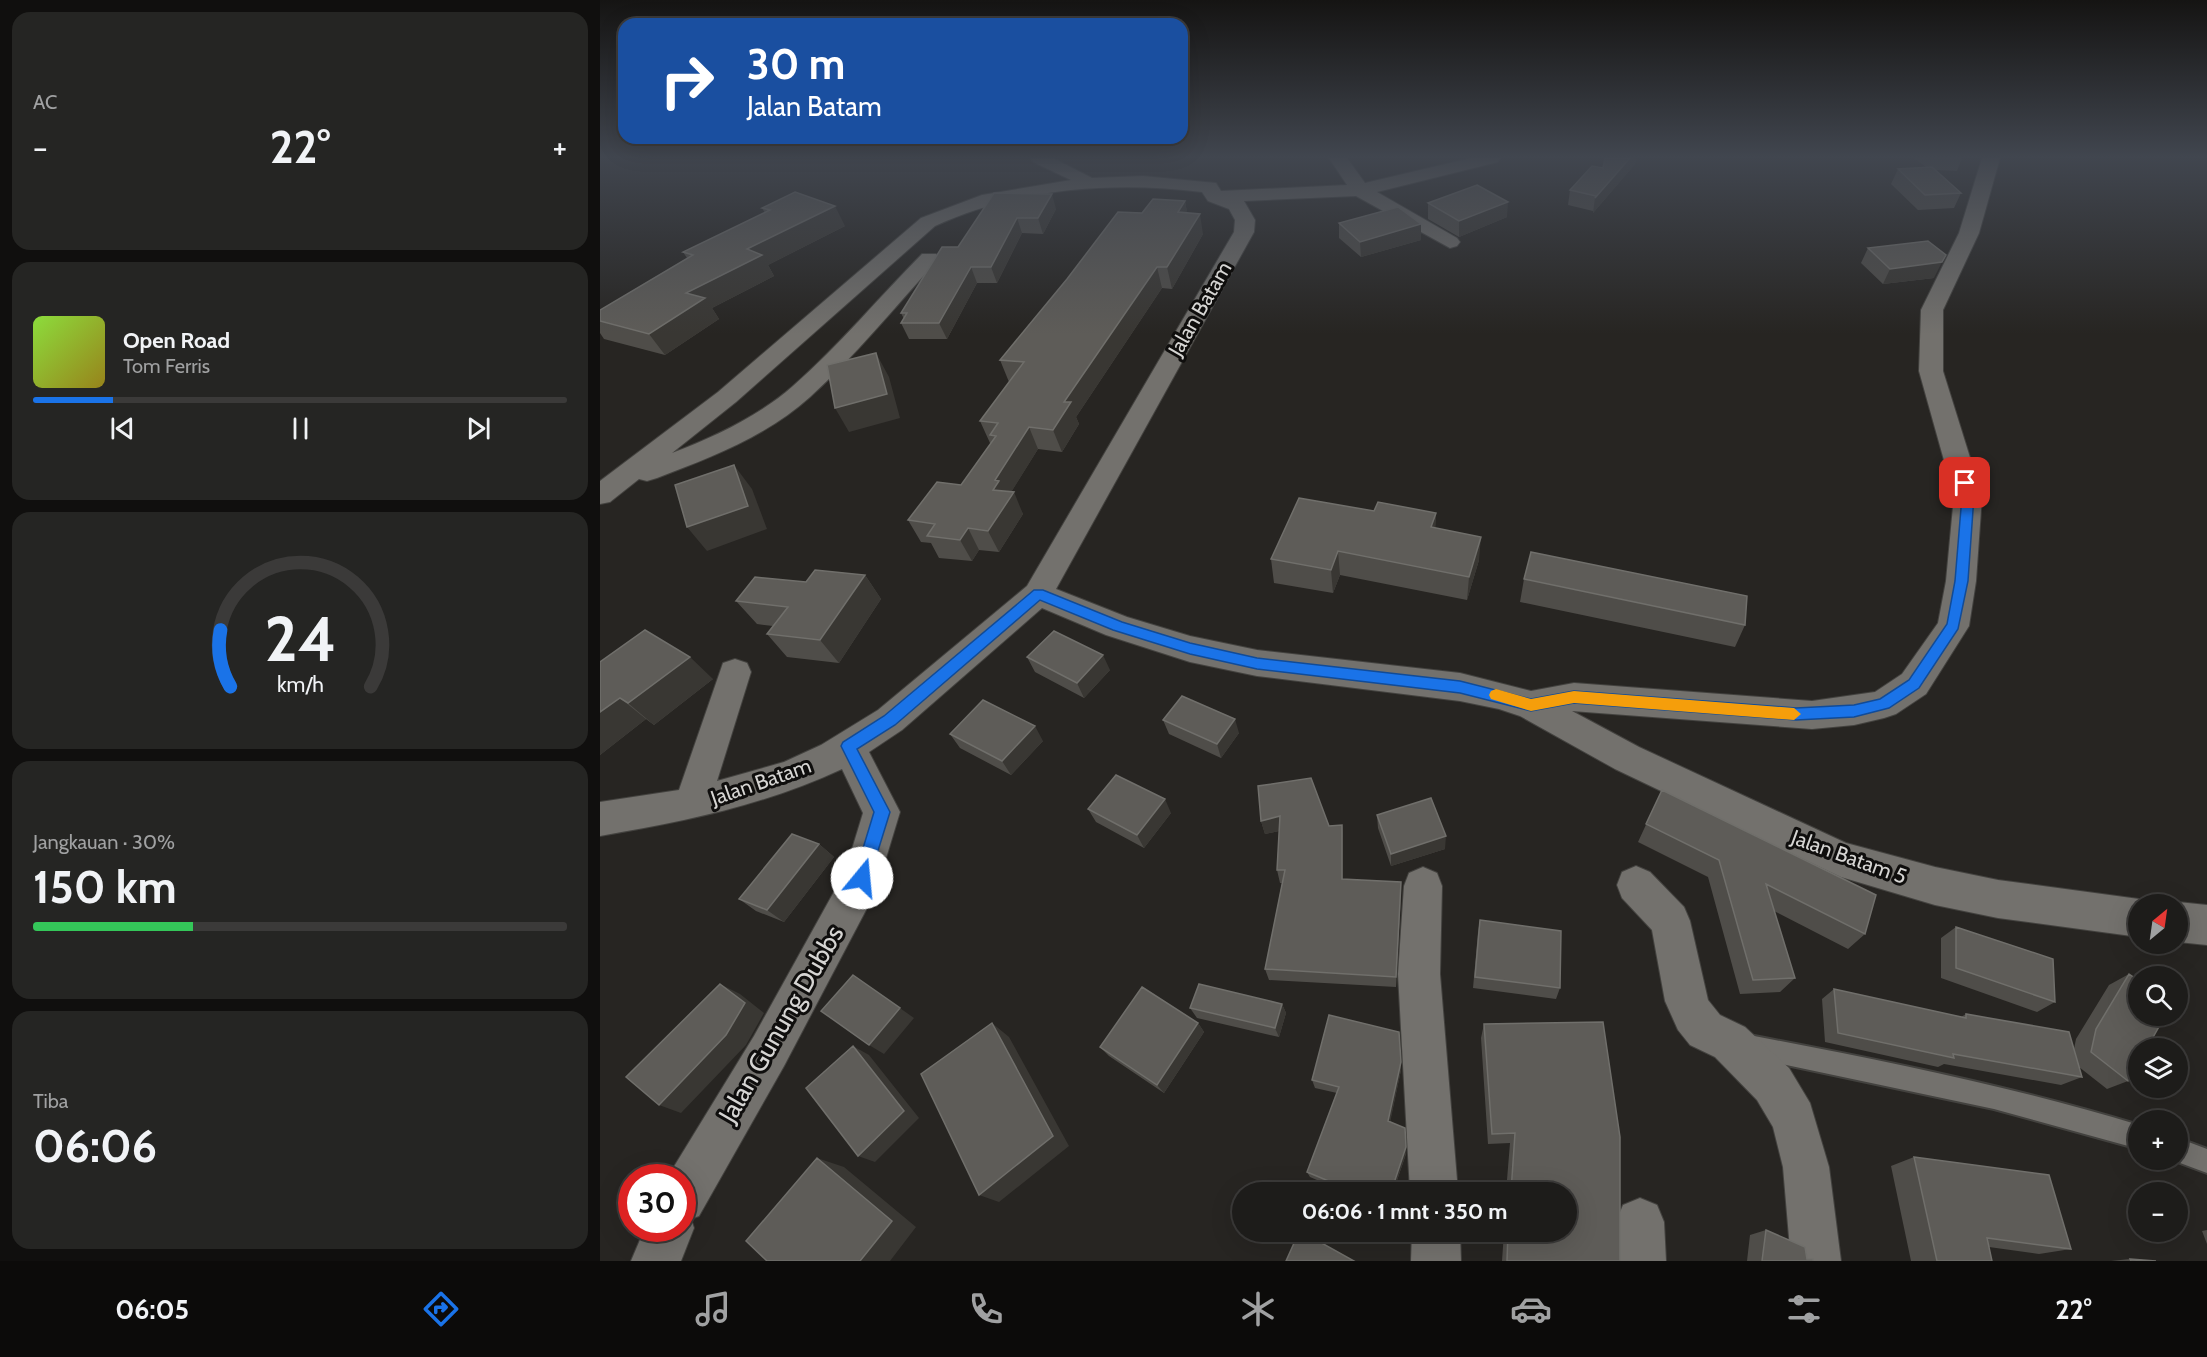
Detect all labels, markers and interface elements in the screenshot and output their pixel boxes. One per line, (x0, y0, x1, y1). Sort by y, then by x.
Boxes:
text: 30 m (747, 38, 845, 90)
icon: right (648, 42, 726, 120)
text: AC (33, 90, 57, 114)
text: Jalan Batam (747, 90, 882, 123)
text: 22° (270, 120, 330, 174)
text: − (33, 127, 48, 167)
text: + (552, 127, 567, 167)
street label: Jalan Batam (1162, 257, 1237, 361)
text: Open Road (123, 327, 230, 354)
text: Tom Ferris (123, 354, 210, 378)
icon: previous (106, 412, 139, 445)
icon: pause (284, 412, 317, 445)
icon: next (462, 412, 495, 445)
pin (1939, 457, 1990, 508)
icon: arrive (1948, 466, 1981, 499)
text: 24 (264, 602, 336, 678)
text: km/h (277, 672, 323, 698)
street label: Jalan Batam (706, 753, 814, 811)
street label: Jalan Batam 5 (1787, 824, 1910, 889)
text: Jangkauan · 30% (33, 830, 175, 854)
position arrow (830, 846, 894, 910)
text: 150 km (33, 860, 177, 914)
north arrow (2128, 894, 2188, 954)
map controls (2128, 894, 2188, 1242)
street label: Jalan Gunung Dubbs (711, 920, 851, 1129)
button: search (2128, 966, 2188, 1026)
button: layers (2128, 1038, 2188, 1098)
text: Tiba (33, 1089, 68, 1113)
button: + (2128, 1110, 2188, 1170)
text: 06:06 (33, 1119, 157, 1173)
speed limit sign: 30 (618, 1164, 696, 1242)
button: − (2128, 1182, 2188, 1242)
text: 06:06 · 1 mnt · 350 m (1302, 1198, 1507, 1225)
icon: directions (420, 1288, 462, 1330)
icon: music (692, 1288, 734, 1330)
icon: phone (965, 1288, 1007, 1330)
icon: climate (1237, 1288, 1279, 1330)
icon: car (1510, 1288, 1552, 1330)
icon: filters (1783, 1288, 1825, 1330)
text: 06:05 (115, 1293, 189, 1326)
text: 22° (2055, 1293, 2092, 1326)

